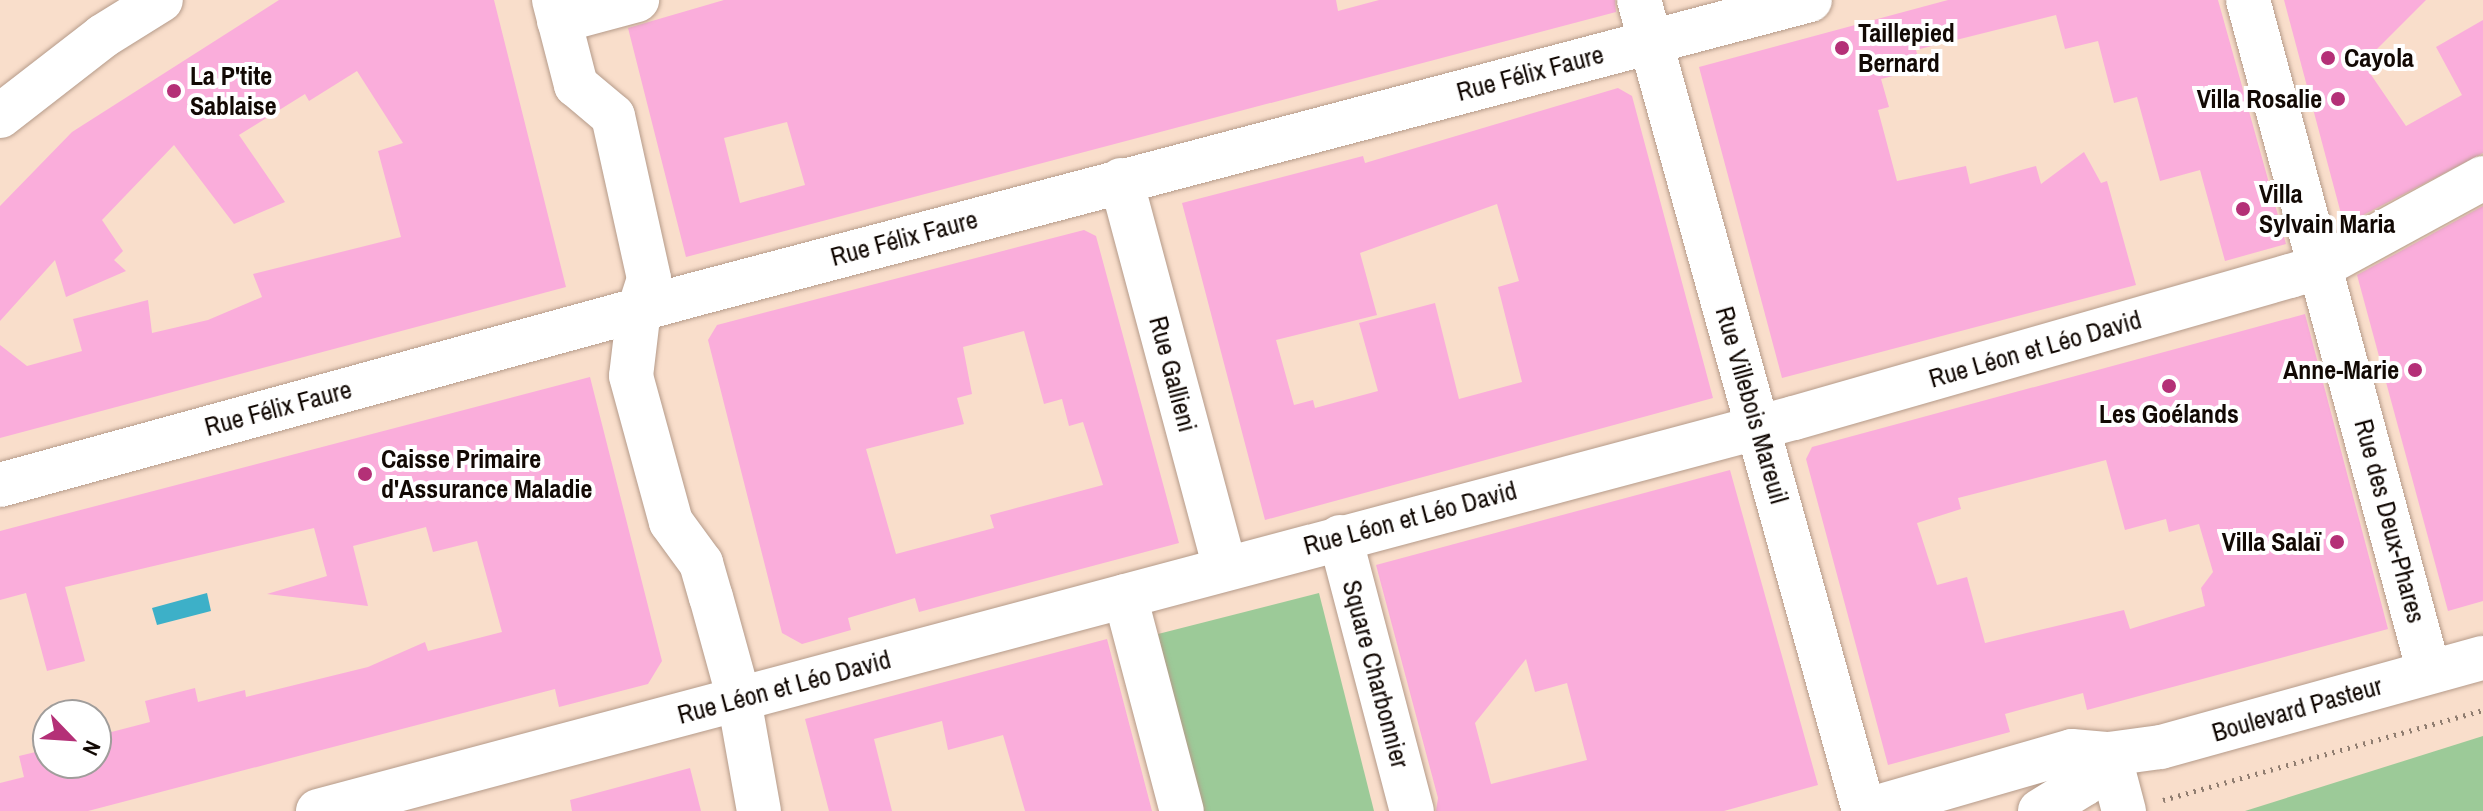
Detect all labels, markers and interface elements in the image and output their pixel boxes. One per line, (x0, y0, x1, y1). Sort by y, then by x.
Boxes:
place label: Taillepied Bernard (1858, 17, 1955, 78)
street label: Rue Félix Faure (1453, 38, 1607, 108)
marker: Taillepied Bernard (1833, 39, 1851, 57)
place label: Cayola (2344, 42, 2414, 74)
marker: Cayola (2319, 49, 2337, 67)
place label: La P'tite Sablaise (190, 60, 277, 122)
marker: La P'tite Sablaise (165, 82, 183, 100)
place label: Villa Rosalie (2197, 83, 2322, 115)
marker: Villa Rosalie (2329, 90, 2347, 108)
place label: Villa Sylvain Maria (2259, 178, 2395, 240)
marker: Villa Sylvain Maria (2234, 200, 2252, 218)
street label: Rue Félix Faure (827, 203, 981, 273)
street label: Rue Villebois Mareuil (1709, 303, 1795, 507)
street label: Rue Léon et Léo David (1925, 304, 2145, 394)
street label: Rue Gallieni (1143, 313, 1203, 435)
place label: Anne-Marie (2283, 354, 2399, 386)
marker: Anne-Marie (2406, 361, 2424, 379)
street label: Rue Félix Faure (201, 373, 355, 443)
marker: Les Goélands (2160, 377, 2178, 395)
place label: Les Goélands (2099, 398, 2239, 430)
street label: Rue des Deux-Phares (2348, 416, 2432, 626)
place label: Caisse Primaire d'Assurance Maladie (381, 443, 592, 504)
marker: Caisse Primaire d'Assurance Maladie (356, 465, 374, 483)
street label: Rue Léon et Léo David (1300, 475, 1520, 561)
place label: Villa Salaï (2222, 526, 2321, 558)
marker: Villa Salaï (2328, 533, 2346, 551)
street label: Square Charbonnier (1336, 577, 1416, 771)
street label: Rue Léon et Léo David (674, 644, 894, 730)
street label: Boulevard Pasteur (2208, 670, 2386, 748)
north arrow (32, 699, 112, 779)
text: N (76, 736, 108, 761)

